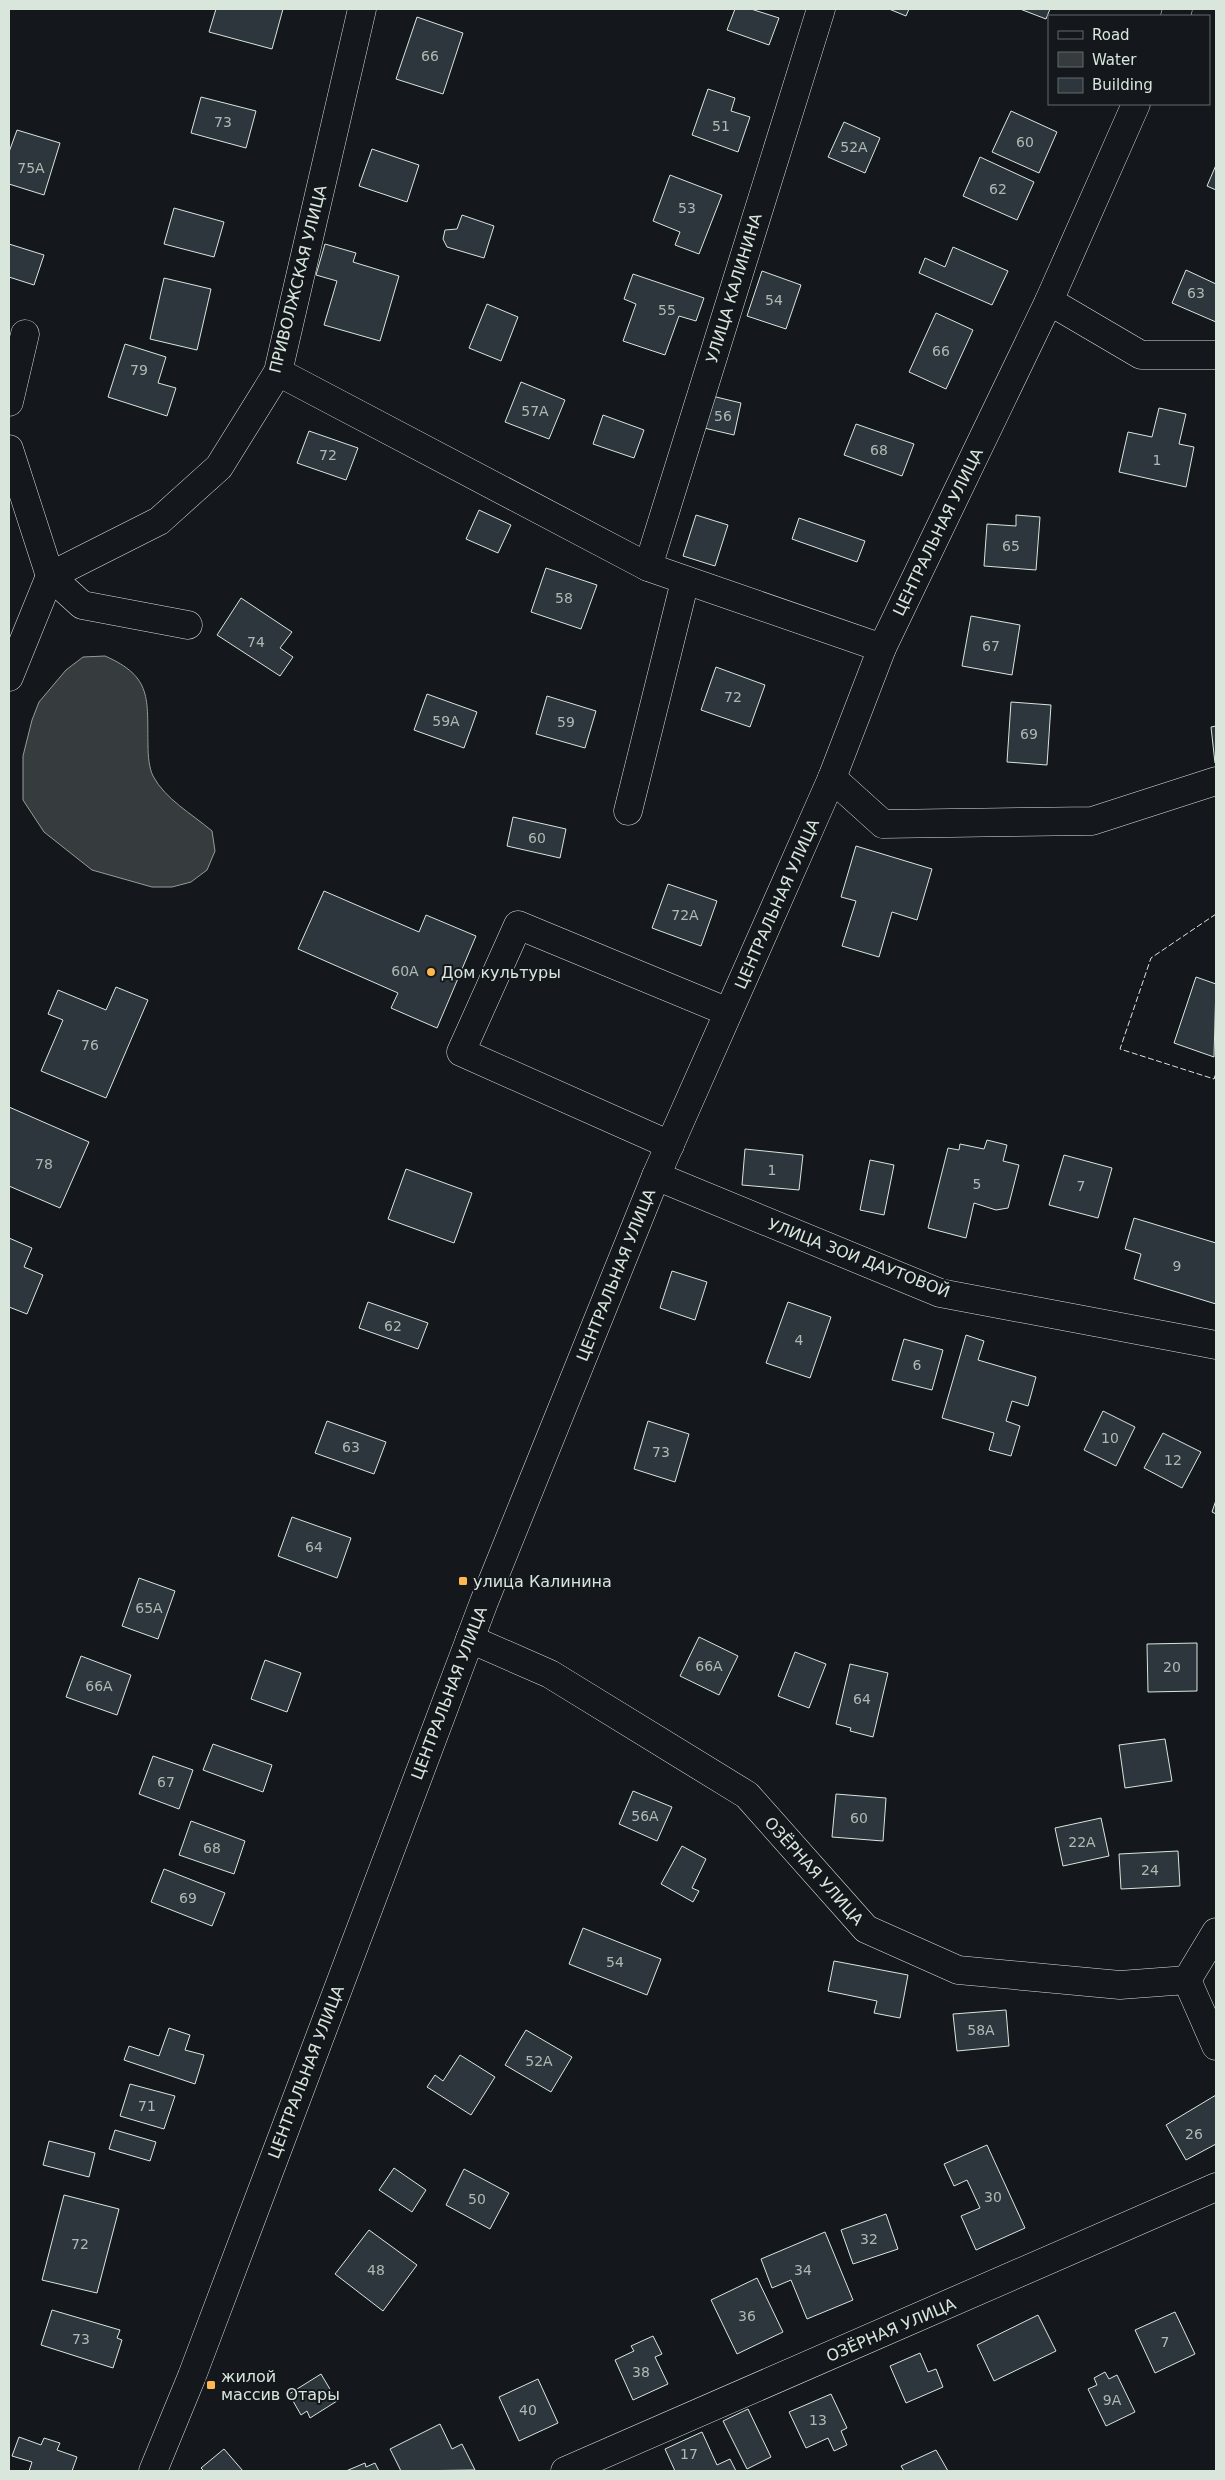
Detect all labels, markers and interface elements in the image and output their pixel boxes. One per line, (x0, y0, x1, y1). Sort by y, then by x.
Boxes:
legend (1048, 15, 1210, 105)
text: Road (1092, 26, 1130, 44)
house number: 66 (421, 48, 439, 64)
text: Water (1092, 51, 1137, 69)
text: Building (1092, 76, 1153, 94)
house number: 73 (214, 114, 232, 130)
house number: 51 (712, 118, 730, 134)
house number: 60 (1016, 134, 1034, 150)
house number: 52А (840, 139, 868, 155)
house number: 75А (17, 160, 45, 176)
house number: 62 (989, 181, 1007, 197)
street label: ПРИВОЛЖСКАЯ УЛИЦА (265, 183, 331, 375)
house number: 53 (678, 200, 696, 216)
street label: УЛИЦА КАЛИНИНА (702, 211, 766, 365)
house number: 63 (1187, 285, 1205, 301)
house number: 54 (765, 292, 783, 308)
house number: 55 (658, 302, 676, 318)
house number: 66 (932, 343, 950, 359)
house number: 79 (130, 362, 148, 378)
house number: 57А (521, 403, 549, 419)
house number: 56 (714, 408, 732, 424)
house number: 68 (870, 442, 888, 458)
street label: ЦЕНТРАЛЬНАЯ УЛИЦА (889, 445, 987, 619)
house number: 72 (319, 447, 337, 463)
house number: 1 (1153, 452, 1161, 468)
house number: 65 (1002, 538, 1020, 554)
house number: 58 (555, 590, 573, 606)
house number: 74 (247, 634, 265, 650)
house number: 67 (982, 638, 1000, 654)
house number: 72 (724, 689, 742, 705)
house number: 59А (432, 713, 460, 729)
house number: 59 (557, 714, 575, 730)
house number: 69 (1020, 726, 1038, 742)
street label: ЦЕНТРАЛЬНАЯ УЛИЦА (731, 816, 823, 992)
house number: 60 (528, 830, 546, 846)
house number: 72А (671, 907, 699, 923)
house number: 60А (391, 963, 419, 979)
place label: Дом культуры (441, 963, 561, 982)
marker: Дом культуры (425, 966, 437, 978)
house number: 76 (81, 1037, 99, 1053)
house number: 78 (35, 1156, 53, 1172)
house number: 1 (768, 1162, 776, 1178)
house number: 5 (973, 1176, 981, 1192)
house number: 7 (1077, 1178, 1085, 1194)
street label: ЦЕНТРАЛЬНАЯ УЛИЦА (573, 1186, 659, 1364)
street label: УЛИЦА ЗОИ ДАУТОВОЙ (765, 1215, 953, 1301)
house number: 9 (1173, 1258, 1181, 1274)
house number: 62 (384, 1318, 402, 1334)
house number: 4 (795, 1332, 804, 1348)
house number: 6 (913, 1357, 922, 1373)
house number: 10 (1101, 1430, 1119, 1446)
house number: 63 (342, 1439, 360, 1455)
house number: 73 (652, 1444, 670, 1460)
house number: 12 (1164, 1452, 1182, 1468)
house number: 64 (305, 1539, 323, 1555)
place label: улица Калинина (473, 1572, 612, 1591)
marker: улица Калинина (457, 1575, 469, 1587)
house number: 65А (135, 1600, 163, 1616)
street label: ЦЕНТРАЛЬНАЯ УЛИЦА (407, 1604, 491, 1782)
house number: 66А (695, 1658, 723, 1674)
house number: 20 (1163, 1659, 1181, 1675)
house number: 66А (85, 1678, 113, 1694)
house number: 64 (853, 1691, 871, 1707)
house number: 67 (157, 1774, 175, 1790)
house number: 56А (631, 1808, 659, 1824)
house number: 60 (850, 1810, 868, 1826)
street label: ОЗЁРНАЯ УЛИЦА (760, 1813, 868, 1929)
house number: 22А (1068, 1834, 1096, 1850)
house number: 68 (203, 1840, 221, 1856)
house number: 24 (1141, 1862, 1159, 1878)
house number: 69 (179, 1890, 197, 1906)
house number: 54 (606, 1954, 624, 1970)
street label: ЦЕНТРАЛЬНАЯ УЛИЦА (264, 1983, 348, 2161)
house number: 58А (967, 2022, 995, 2038)
house number: 52А (525, 2053, 553, 2069)
house number: 71 (138, 2098, 156, 2114)
house number: 26 (1185, 2126, 1203, 2142)
house number: 30 (984, 2189, 1002, 2205)
house number: 50 (468, 2191, 486, 2207)
house number: 32 (860, 2231, 878, 2247)
house number: 72 (71, 2236, 89, 2252)
house number: 48 (367, 2262, 385, 2278)
house number: 34 (794, 2262, 812, 2278)
street label: ОЗЁРНАЯ УЛИЦА (823, 2294, 959, 2366)
house number: 36 (738, 2308, 756, 2324)
house number: 73 (72, 2331, 90, 2347)
house number: 7 (1161, 2334, 1169, 2350)
house number: 38 (632, 2364, 650, 2380)
place label: жилой массив Отары (221, 2367, 340, 2404)
marker: жилой массив Отары (205, 2379, 217, 2391)
house number: 9А (1103, 2392, 1122, 2408)
house number: 40 (519, 2402, 537, 2418)
house number: 13 (809, 2412, 827, 2428)
house number: 17 (680, 2446, 698, 2462)

